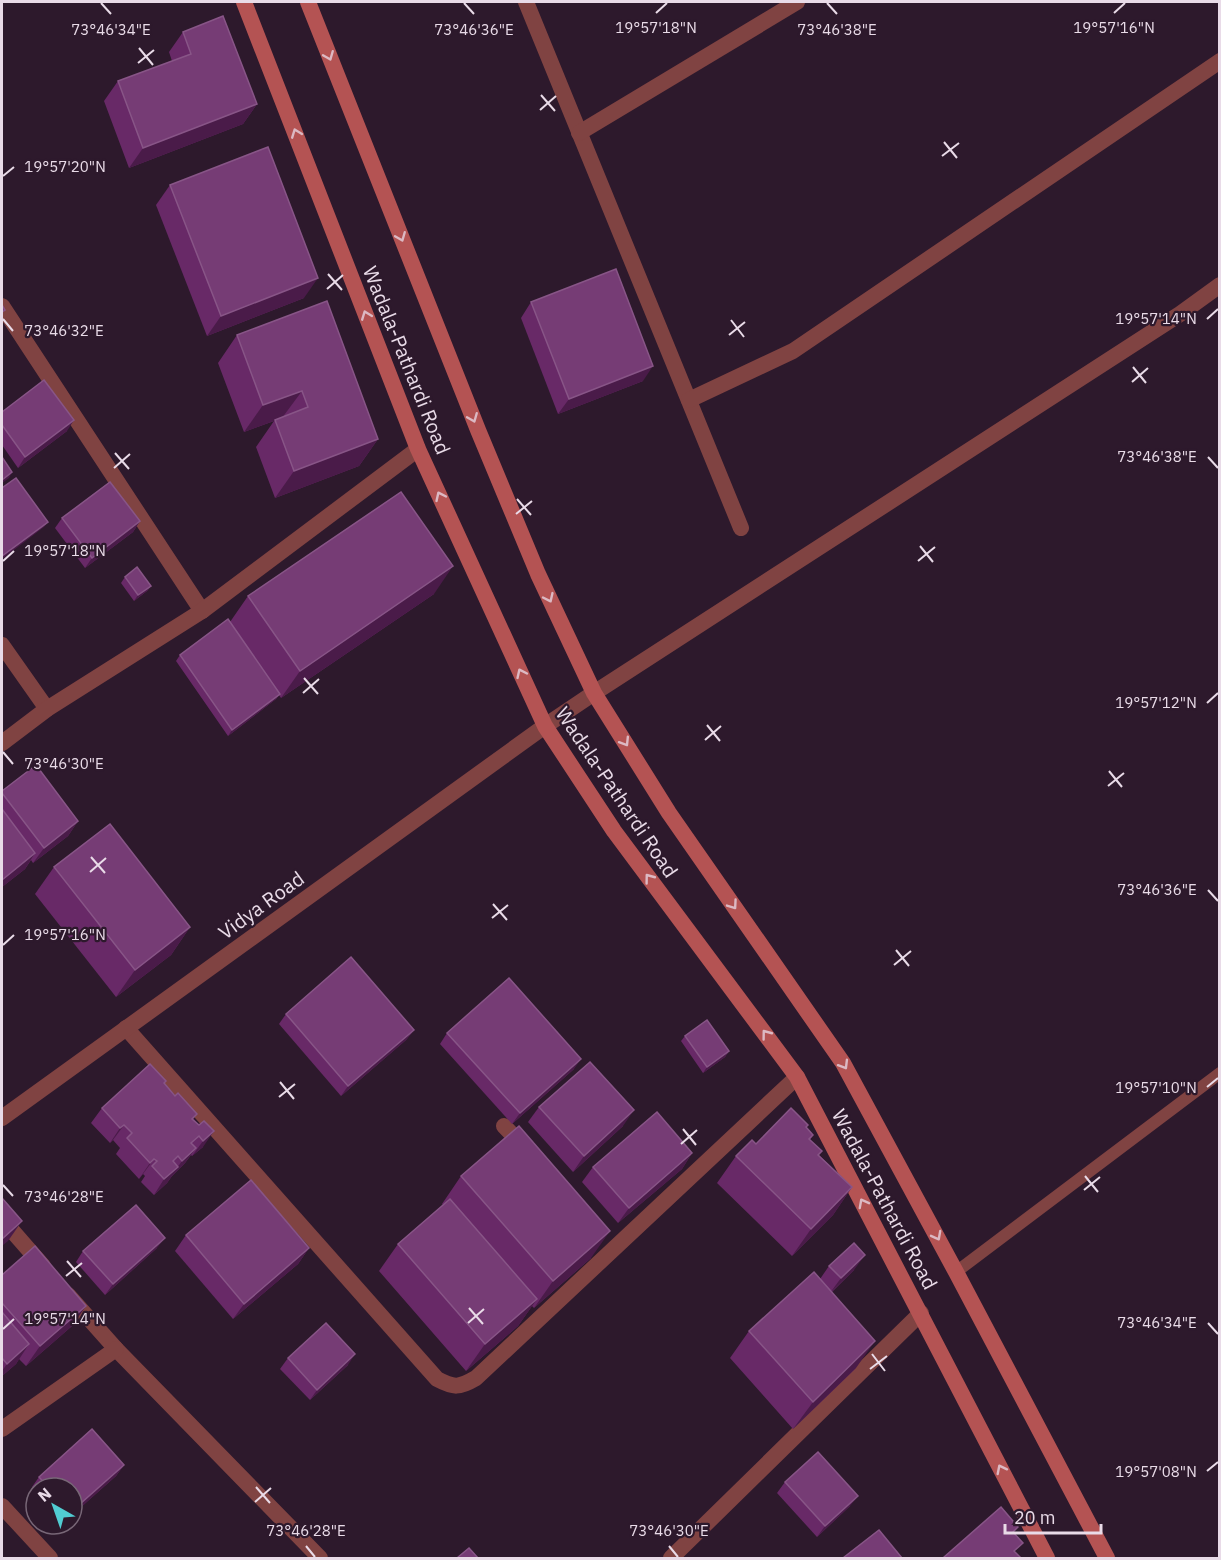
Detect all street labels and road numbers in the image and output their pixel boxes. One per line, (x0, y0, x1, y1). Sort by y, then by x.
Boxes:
street label: Wadala-Pathardi Road (357, 262, 457, 458)
street label: Wadala-Pathardi Road (550, 701, 684, 883)
street label: Vidya Road (213, 865, 309, 945)
street label: Wadala-Pathardi Road (826, 1104, 944, 1294)

